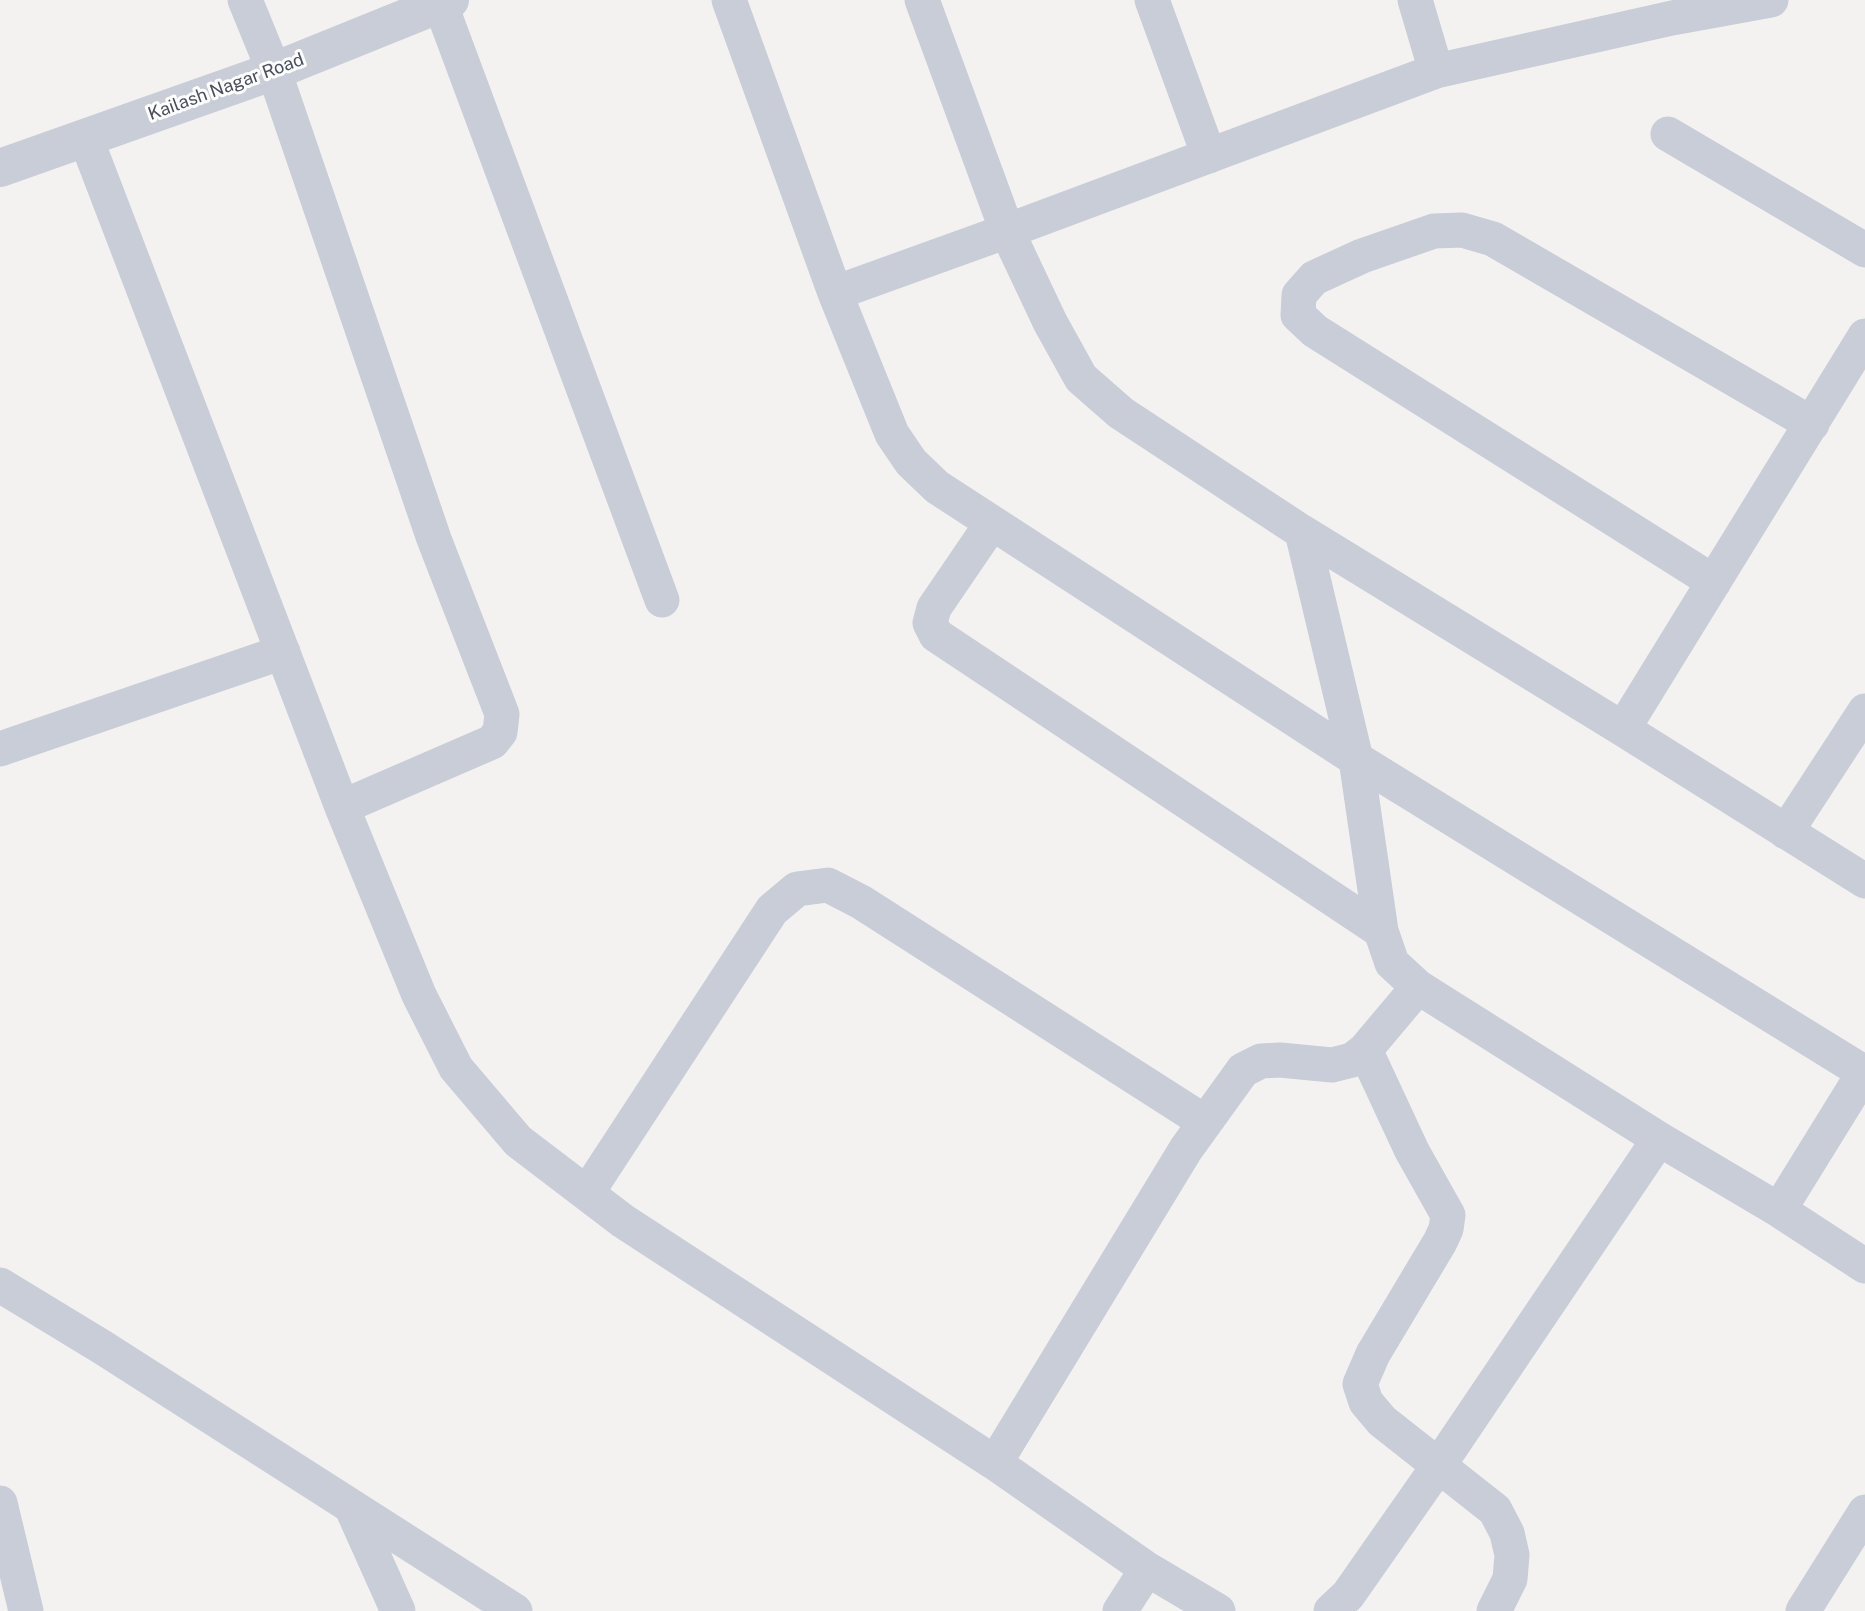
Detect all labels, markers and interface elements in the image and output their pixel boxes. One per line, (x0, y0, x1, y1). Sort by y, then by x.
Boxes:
street label: Kailash Nagar Road (145, 49, 307, 125)

